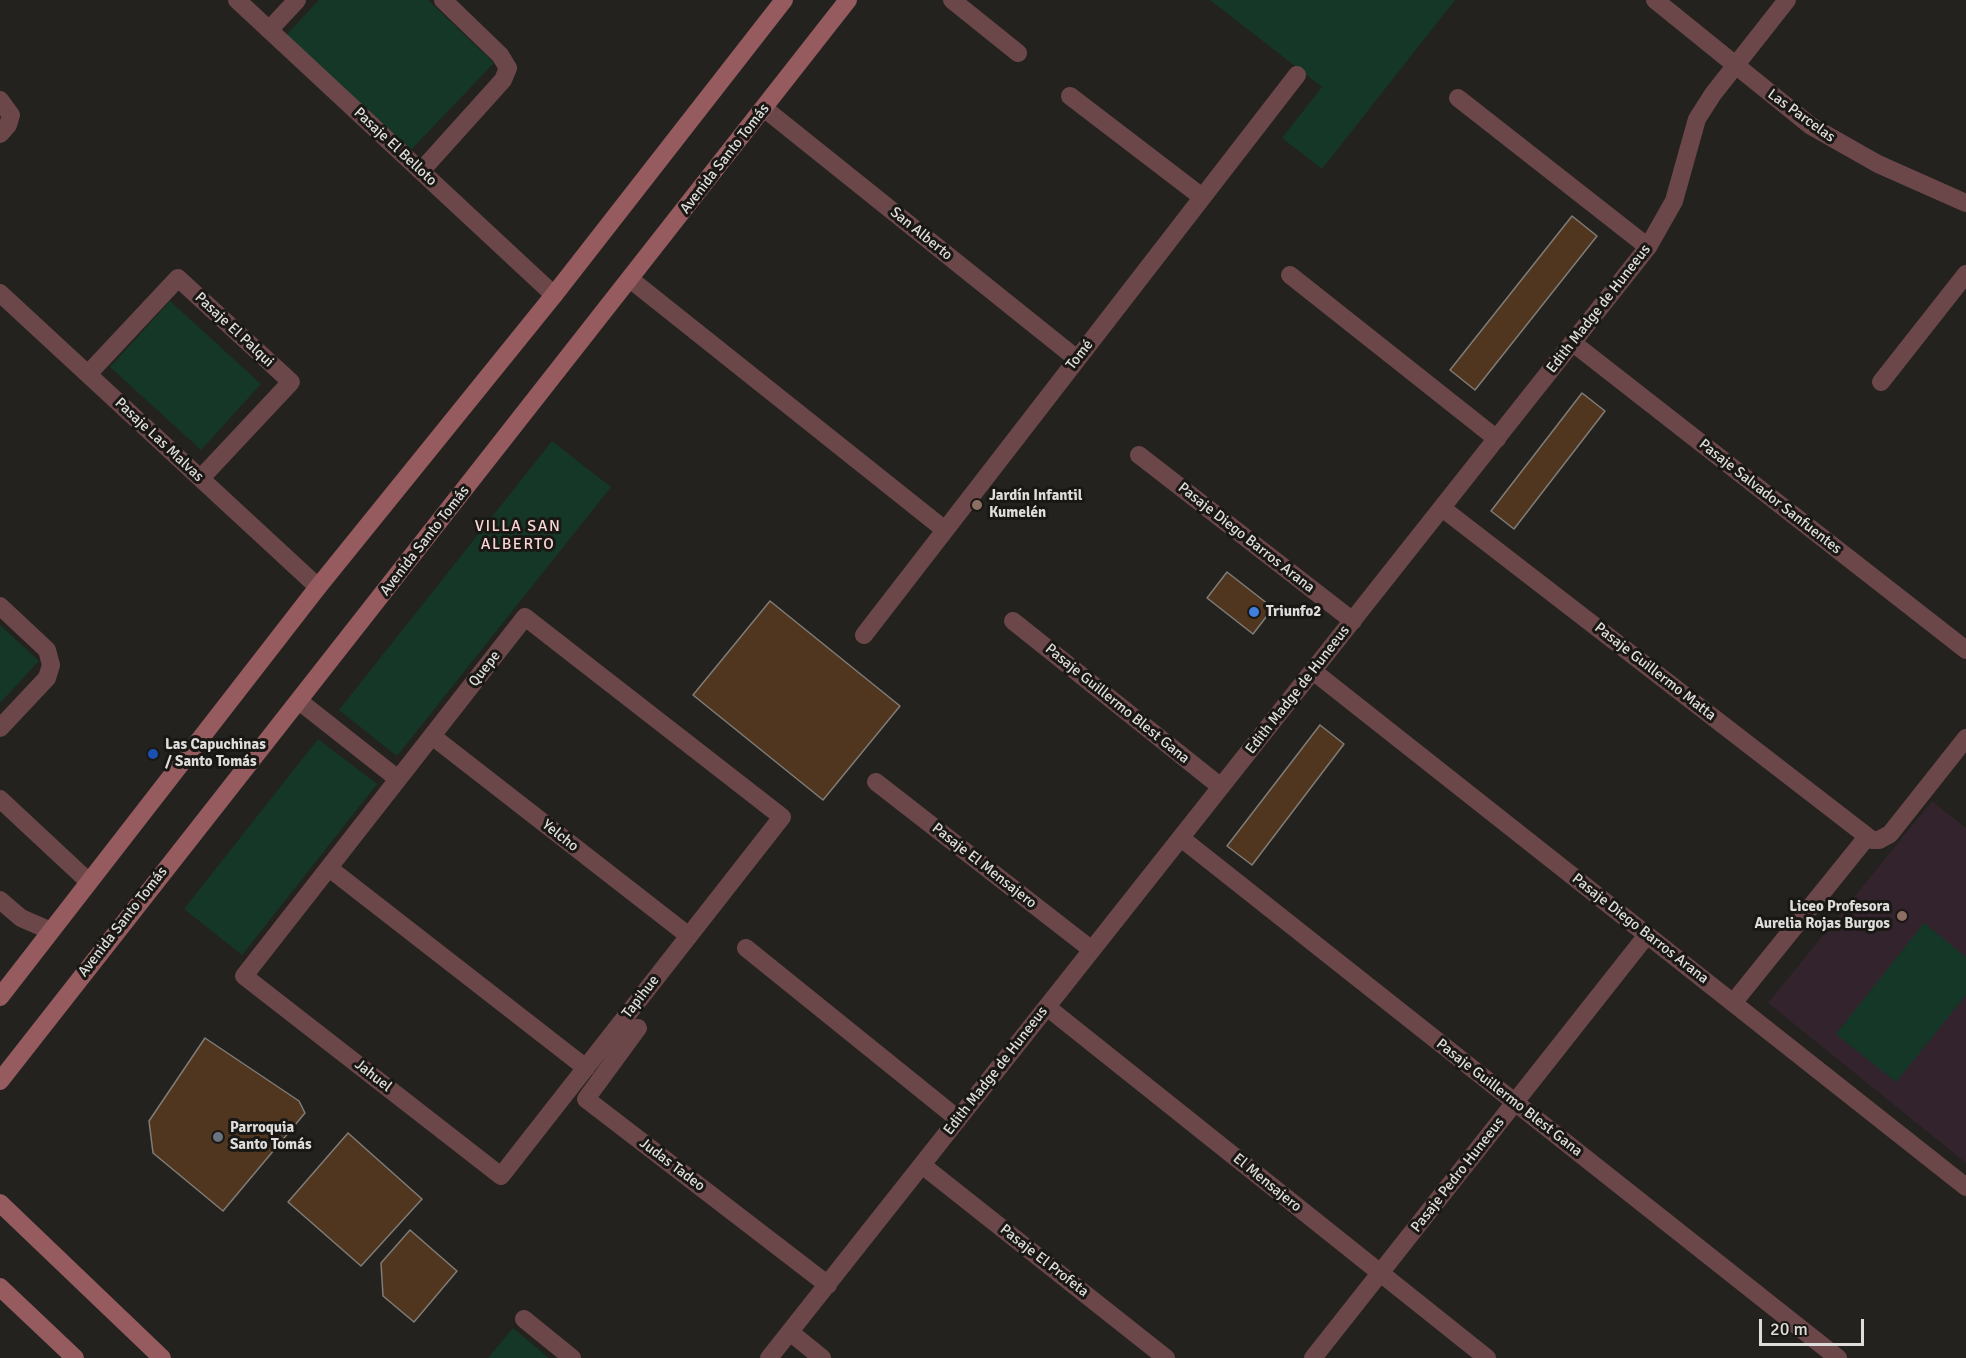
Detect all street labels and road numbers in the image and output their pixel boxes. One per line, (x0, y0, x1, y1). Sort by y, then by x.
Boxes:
street label: Las Parcelas (1764, 85, 1838, 147)
street label: Avenida Santo Tomás (676, 100, 774, 218)
street label: Pasaje El Belloto (350, 104, 440, 190)
street label: San Alberto (886, 203, 956, 265)
street label: Edith Madge de Huneeus (1543, 241, 1655, 377)
street label: Pasaje El Palqui (191, 289, 277, 371)
street label: Tomé (1063, 336, 1097, 374)
street label: Pasaje Las Malvas (111, 394, 207, 486)
street label: Pasaje Salvador Sanfuentes (1695, 436, 1845, 558)
street label: Pasaje Diego Barros Arana (1174, 479, 1318, 597)
street label: Avenida Santo Tomás (376, 482, 474, 600)
street label: Pasaje Guillermo Matta (1591, 619, 1719, 725)
street label: Edith Madge de Huneeus (1242, 622, 1354, 758)
street label: Pasaje Guillermo Blest Gana (1041, 640, 1193, 768)
street label: Quepe (465, 647, 505, 691)
street label: Yelcho (538, 816, 582, 856)
street label: Pasaje El Mensajero (928, 820, 1040, 912)
street label: Avenida Santo Tomás (74, 863, 172, 981)
street label: Pasaje Diego Barros Arana (1568, 870, 1712, 988)
street label: Tapihue (619, 972, 663, 1022)
street label: Edith Madge de Huneeus (940, 1003, 1052, 1139)
street label: Pasaje Guillermo Blest Gana (1432, 1035, 1586, 1161)
street label: Jahuel (351, 1056, 395, 1096)
street label: Pasaje Pedro Huneeus (1407, 1114, 1509, 1236)
street label: Judas Tadeo (636, 1135, 708, 1195)
street label: El Mensajero (1229, 1150, 1305, 1216)
street label: Pasaje El Profeta (996, 1221, 1092, 1301)

